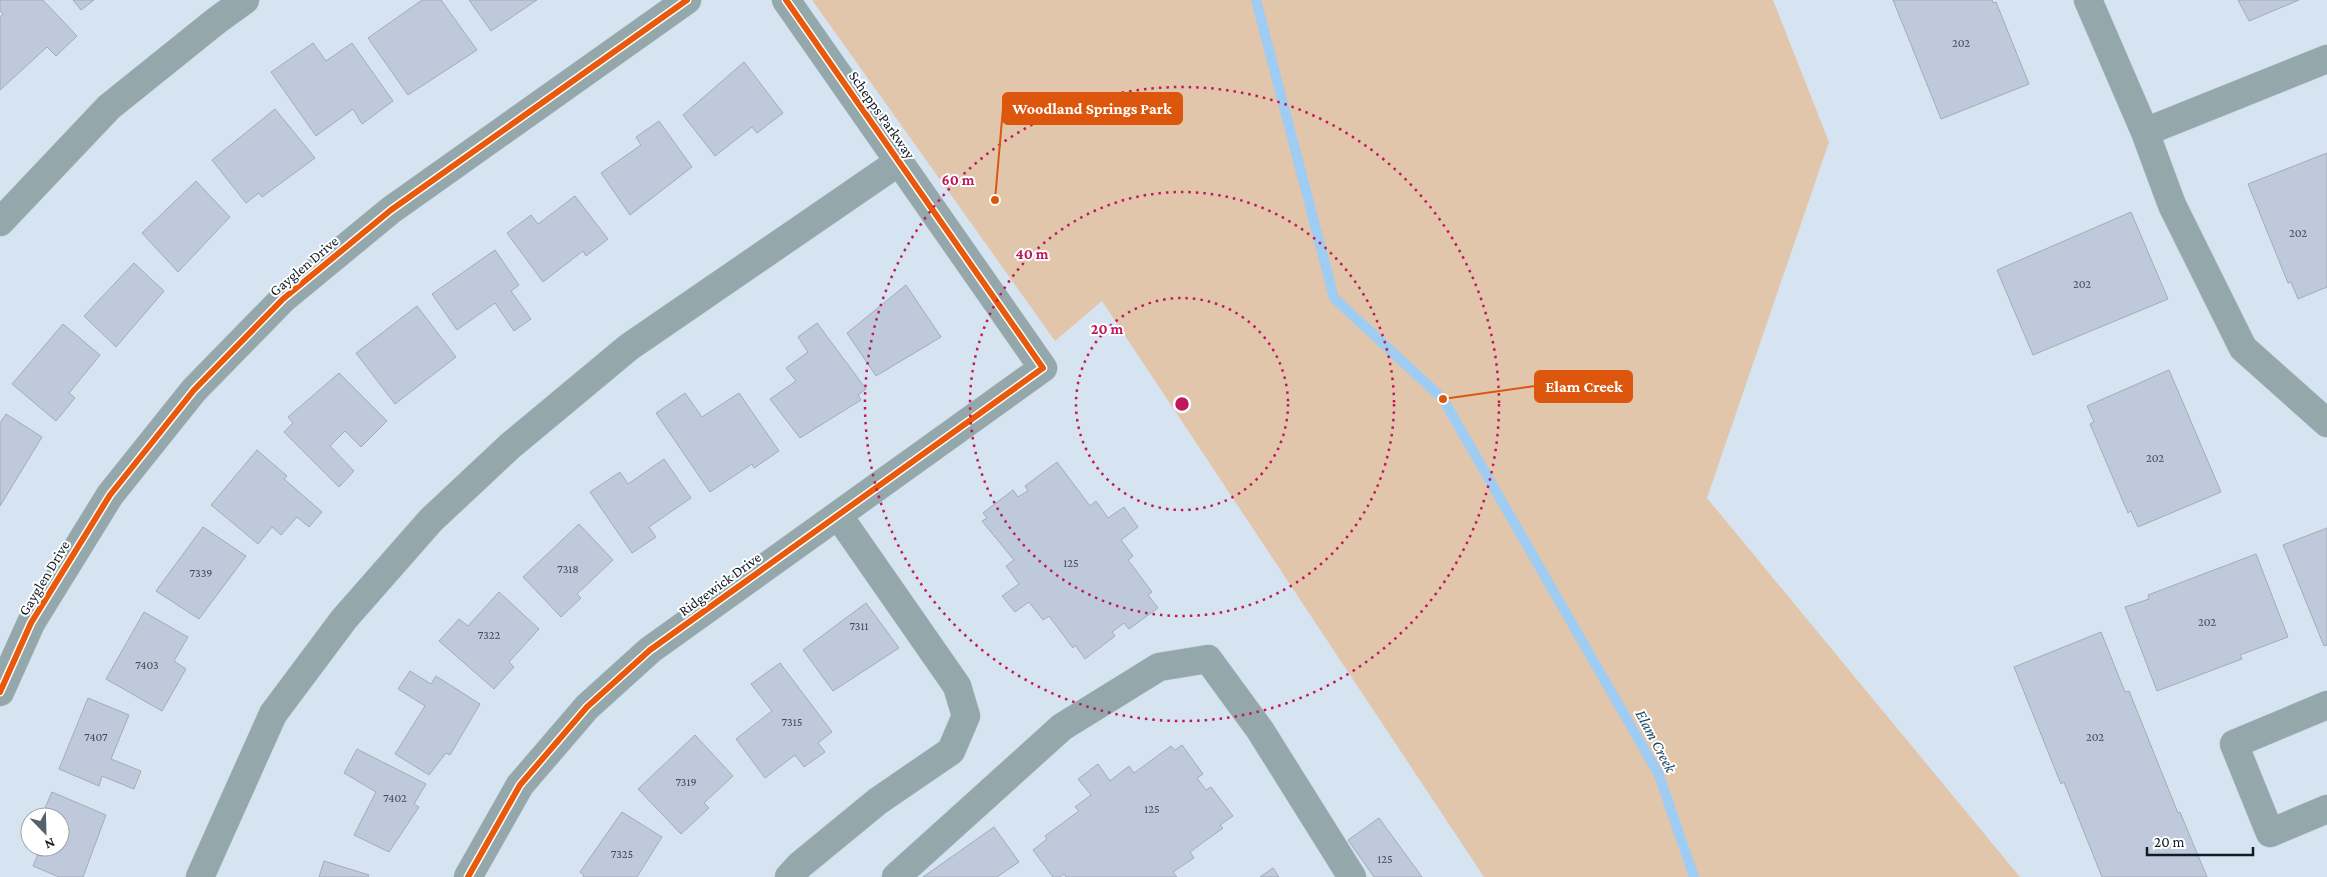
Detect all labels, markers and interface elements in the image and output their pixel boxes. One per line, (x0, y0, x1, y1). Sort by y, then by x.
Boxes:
house number: 202 (1952, 36, 1970, 50)
street label: Schepps Parkway (845, 68, 918, 163)
callout: Woodland Springs Park (1003, 93, 1182, 124)
text: Woodland Springs Park (1011, 100, 1172, 117)
text: 60 m (942, 172, 975, 188)
house number: 202 (2289, 226, 2307, 240)
street label: Gayglen Drive (267, 232, 342, 300)
text: 40 m (1016, 246, 1049, 262)
house number: 202 (2073, 277, 2091, 291)
text: 20 m (1091, 321, 1123, 337)
callout: Elam Creek (1535, 371, 1632, 402)
text: Elam Creek (1545, 378, 1623, 395)
centre of rings (1173, 395, 1191, 413)
house number: 202 (2146, 451, 2164, 465)
street label: Gayglen Drive (15, 537, 74, 619)
street label: Ridgewick Drive (676, 549, 765, 620)
house number: 125 (1063, 556, 1079, 570)
house number: 7318 (557, 562, 579, 576)
house number: 7339 (190, 566, 212, 580)
house number: 202 (2198, 615, 2216, 629)
house number: 7311 (849, 619, 869, 633)
house number: 7322 (478, 628, 500, 642)
house number: 7403 (135, 658, 159, 672)
water label: Elam Creek (1632, 707, 1680, 776)
house number: 7315 (782, 715, 802, 729)
house number: 7407 (84, 730, 108, 744)
house number: 202 (2086, 730, 2104, 744)
house number: 7319 (675, 775, 697, 789)
house number: 7402 (383, 791, 407, 805)
house number: 125 (1144, 802, 1160, 816)
north arrow (20, 807, 70, 857)
scale bar (2147, 824, 2253, 856)
text: 20 m (2154, 834, 2185, 850)
text: N (42, 835, 58, 853)
house number: 7325 (611, 847, 633, 861)
house number: 125 (1377, 852, 1393, 866)

